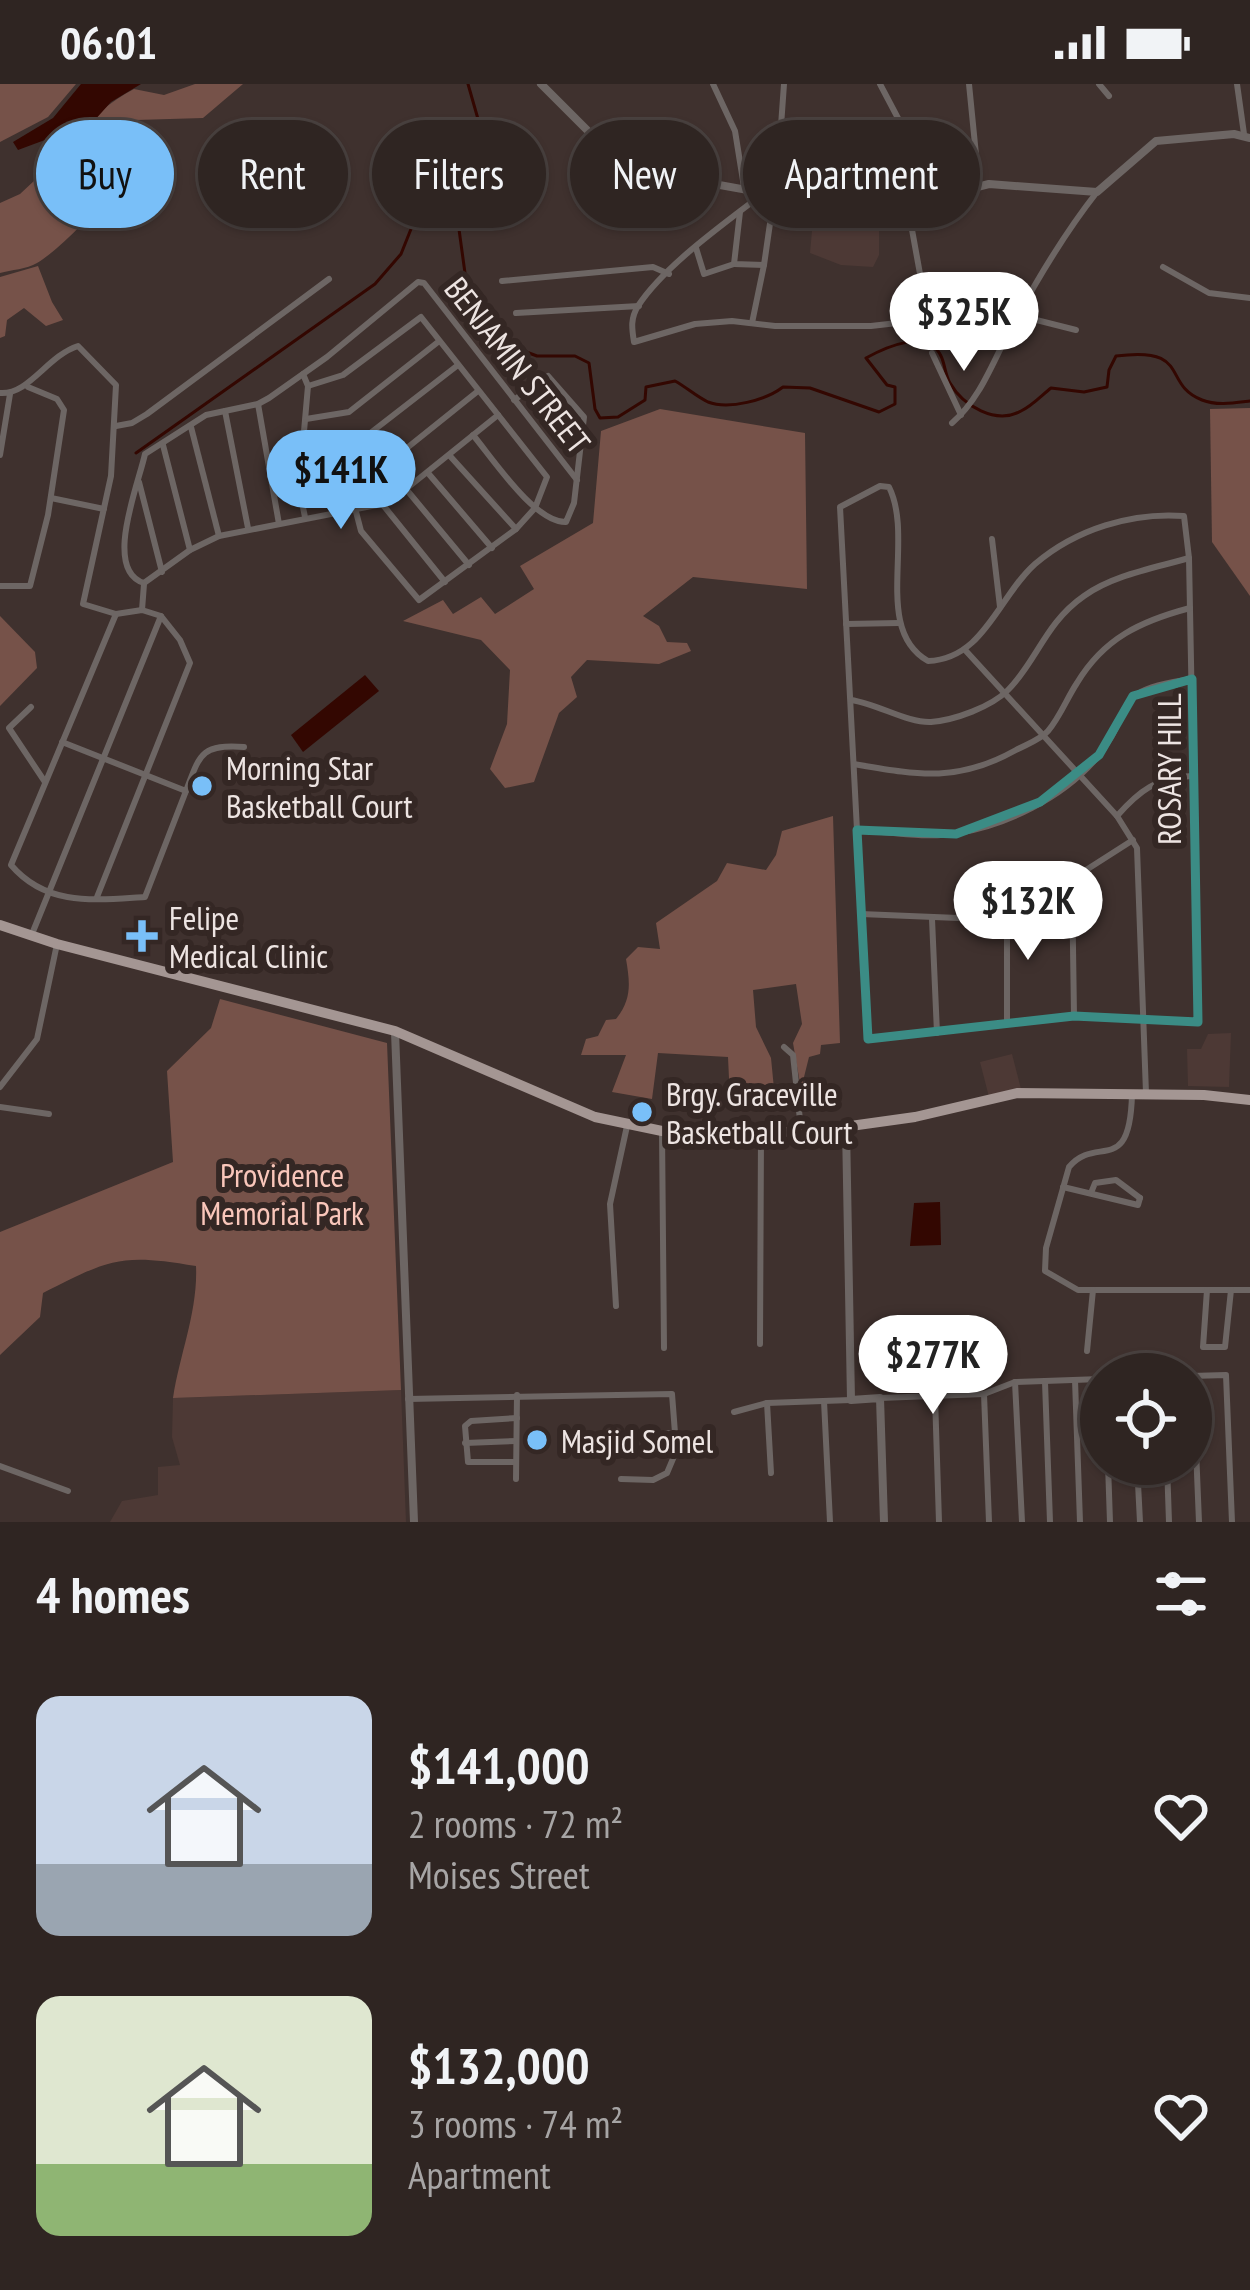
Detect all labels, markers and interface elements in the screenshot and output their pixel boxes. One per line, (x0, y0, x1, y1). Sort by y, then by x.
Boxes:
text: 06:01 (60, 13, 157, 71)
chip: Buy (36, 120, 174, 228)
chip: Rent (198, 120, 348, 228)
chip: Filters (372, 120, 546, 228)
chip: New (570, 120, 719, 228)
chip: Apartment (743, 120, 980, 228)
street label: BENJAMIN STREET (436, 268, 600, 462)
pin: $325K (880, 272, 1048, 374)
text: $325K (917, 285, 1011, 336)
pin: $141K (257, 430, 425, 532)
text: $141K (294, 443, 388, 494)
street label: ROSARY HILL (1147, 693, 1190, 845)
place label: Morning Star Basketball Court (226, 746, 413, 827)
marker: Morning Star Basketball Court (189, 773, 215, 799)
pin: $132K (944, 861, 1112, 963)
text: $132K (981, 874, 1075, 925)
place label: Felipe Medical Clinic (169, 896, 328, 977)
marker: Felipe Medical Clinic (126, 920, 158, 952)
place label: Brgy. Graceville Basketball Court (666, 1072, 853, 1153)
marker: Brgy. Graceville Basketball Court (629, 1099, 655, 1125)
park label: Providence Memorial Park (200, 1153, 364, 1234)
pin: $277K (849, 1315, 1017, 1417)
text: $277K (886, 1328, 980, 1379)
map controls (1080, 1353, 1212, 1485)
button: locate (1080, 1353, 1212, 1485)
place label: Masjid Somel (561, 1419, 713, 1462)
marker: Masjid Somel (524, 1427, 550, 1453)
text: 4 homes (36, 1561, 190, 1627)
icon: filters (1148, 1561, 1214, 1627)
text: $141,000 (408, 1732, 590, 1798)
icon: home (132, 1744, 276, 1888)
icon: heart (1148, 1783, 1214, 1849)
text: 2 rooms · 72 m² (408, 1798, 623, 1849)
text: Moises Street (408, 1849, 590, 1900)
text: $132,000 (408, 2032, 590, 2098)
icon: home (132, 2044, 276, 2188)
icon: heart (1148, 2083, 1214, 2149)
text: 3 rooms · 74 m² (408, 2098, 623, 2149)
text: Apartment (408, 2149, 551, 2200)

